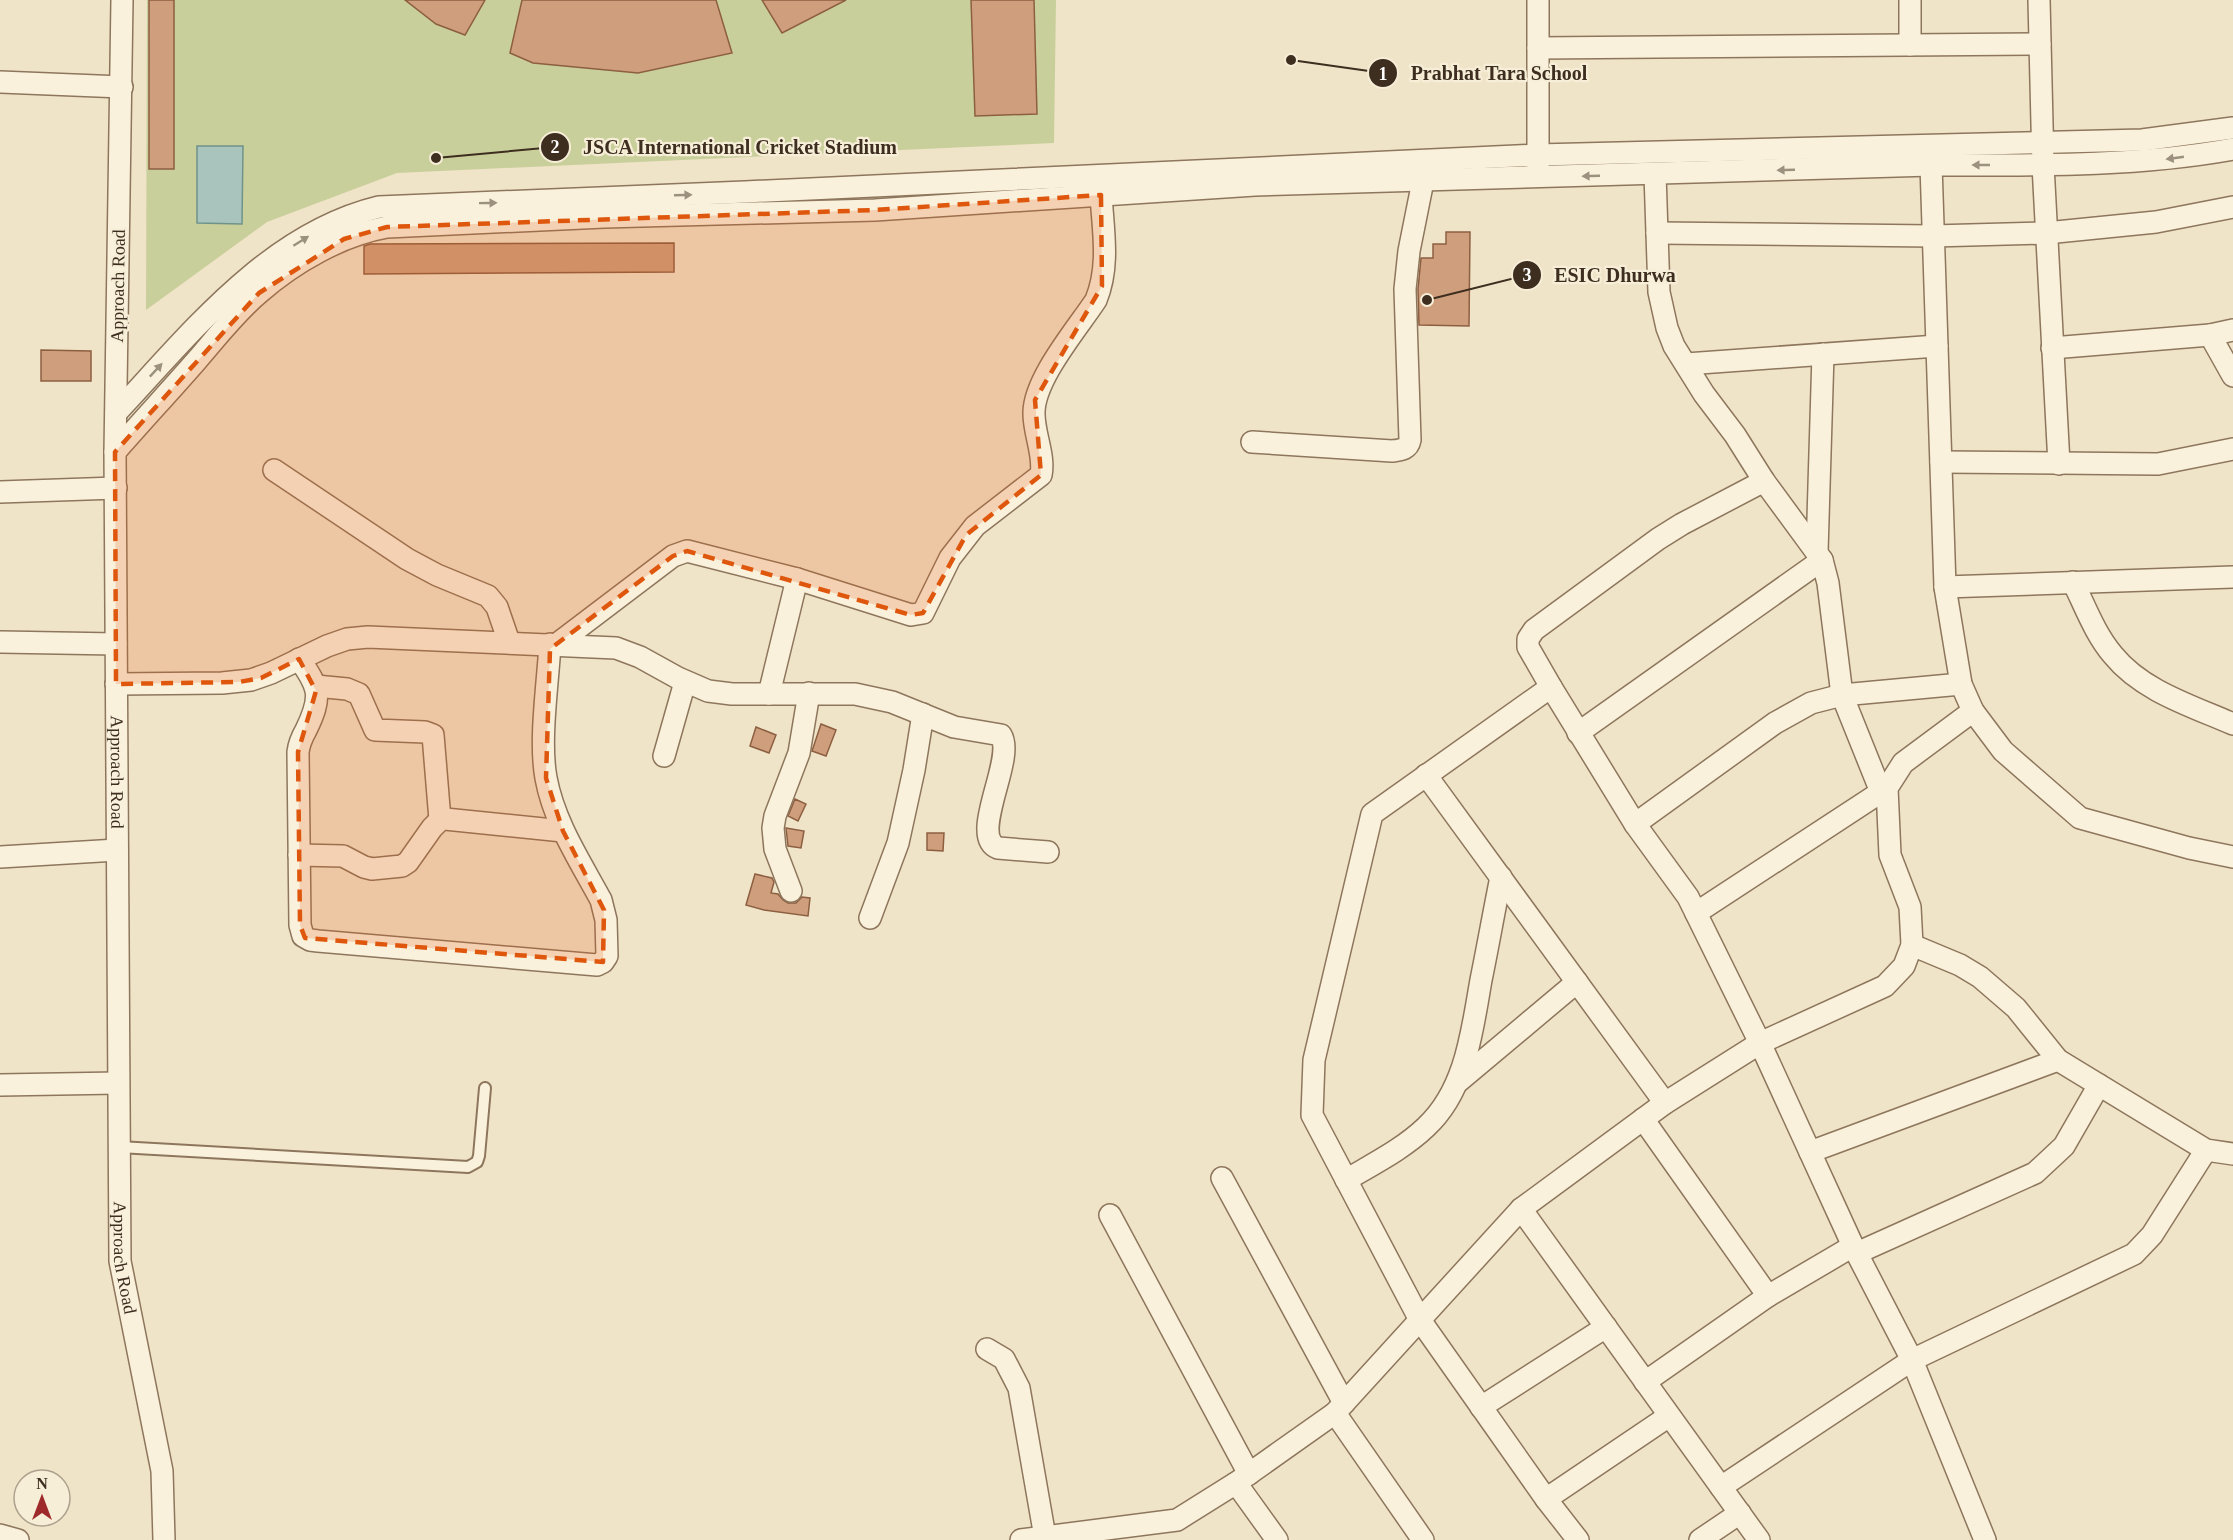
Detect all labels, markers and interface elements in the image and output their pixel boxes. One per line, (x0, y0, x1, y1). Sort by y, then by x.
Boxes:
callout: Prabhat Tara School (1368, 54, 1599, 92)
text: Prabhat Tara School (1411, 62, 1588, 84)
text: 1 (1379, 64, 1388, 84)
callout: JSCA International Cricket Stadium (540, 128, 909, 166)
text: JSCA International Cricket Stadium (583, 136, 897, 158)
text: 2 (551, 137, 560, 157)
one-way arrow (2166, 154, 2185, 163)
one-way arrow (1971, 160, 1990, 170)
one-way arrow (1776, 165, 1795, 174)
one-way arrow (1581, 171, 1600, 180)
one-way arrow (673, 191, 692, 200)
one-way arrow (479, 198, 498, 207)
street label: Approach Road (107, 229, 129, 343)
one-way arrow (293, 235, 309, 246)
callout: ESIC Dhurwa (1512, 256, 1688, 294)
text: ESIC Dhurwa (1554, 264, 1676, 286)
text: 3 (1523, 265, 1532, 285)
one-way arrow (149, 363, 163, 378)
street label: Approach Road (107, 715, 127, 829)
street label: Approach Road (110, 1201, 140, 1316)
north arrow (12, 1468, 72, 1528)
text: N (36, 1475, 48, 1492)

